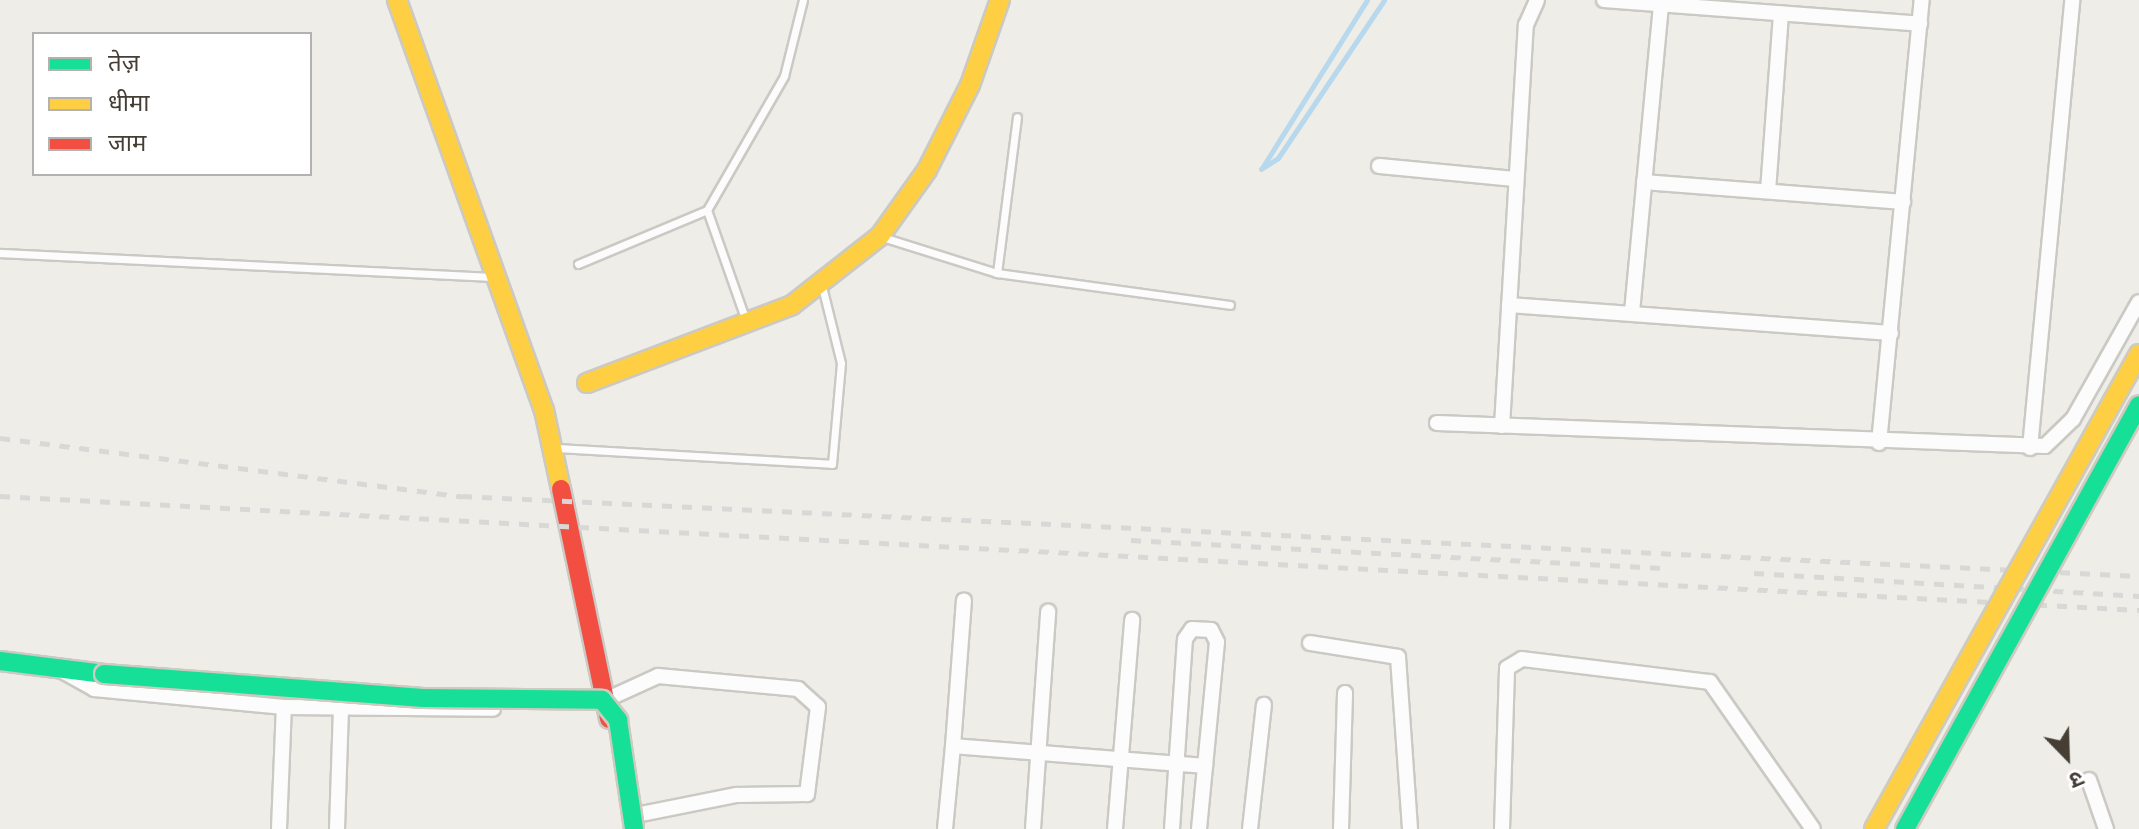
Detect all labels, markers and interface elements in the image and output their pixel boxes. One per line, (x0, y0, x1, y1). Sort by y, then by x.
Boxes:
legend (32, 32, 312, 176)
text: तेज़ (108, 48, 140, 78)
text: धीमा (108, 88, 150, 118)
text: जाम (108, 128, 146, 158)
north arrow (2027, 717, 2107, 797)
text: उ (2065, 765, 2088, 794)

